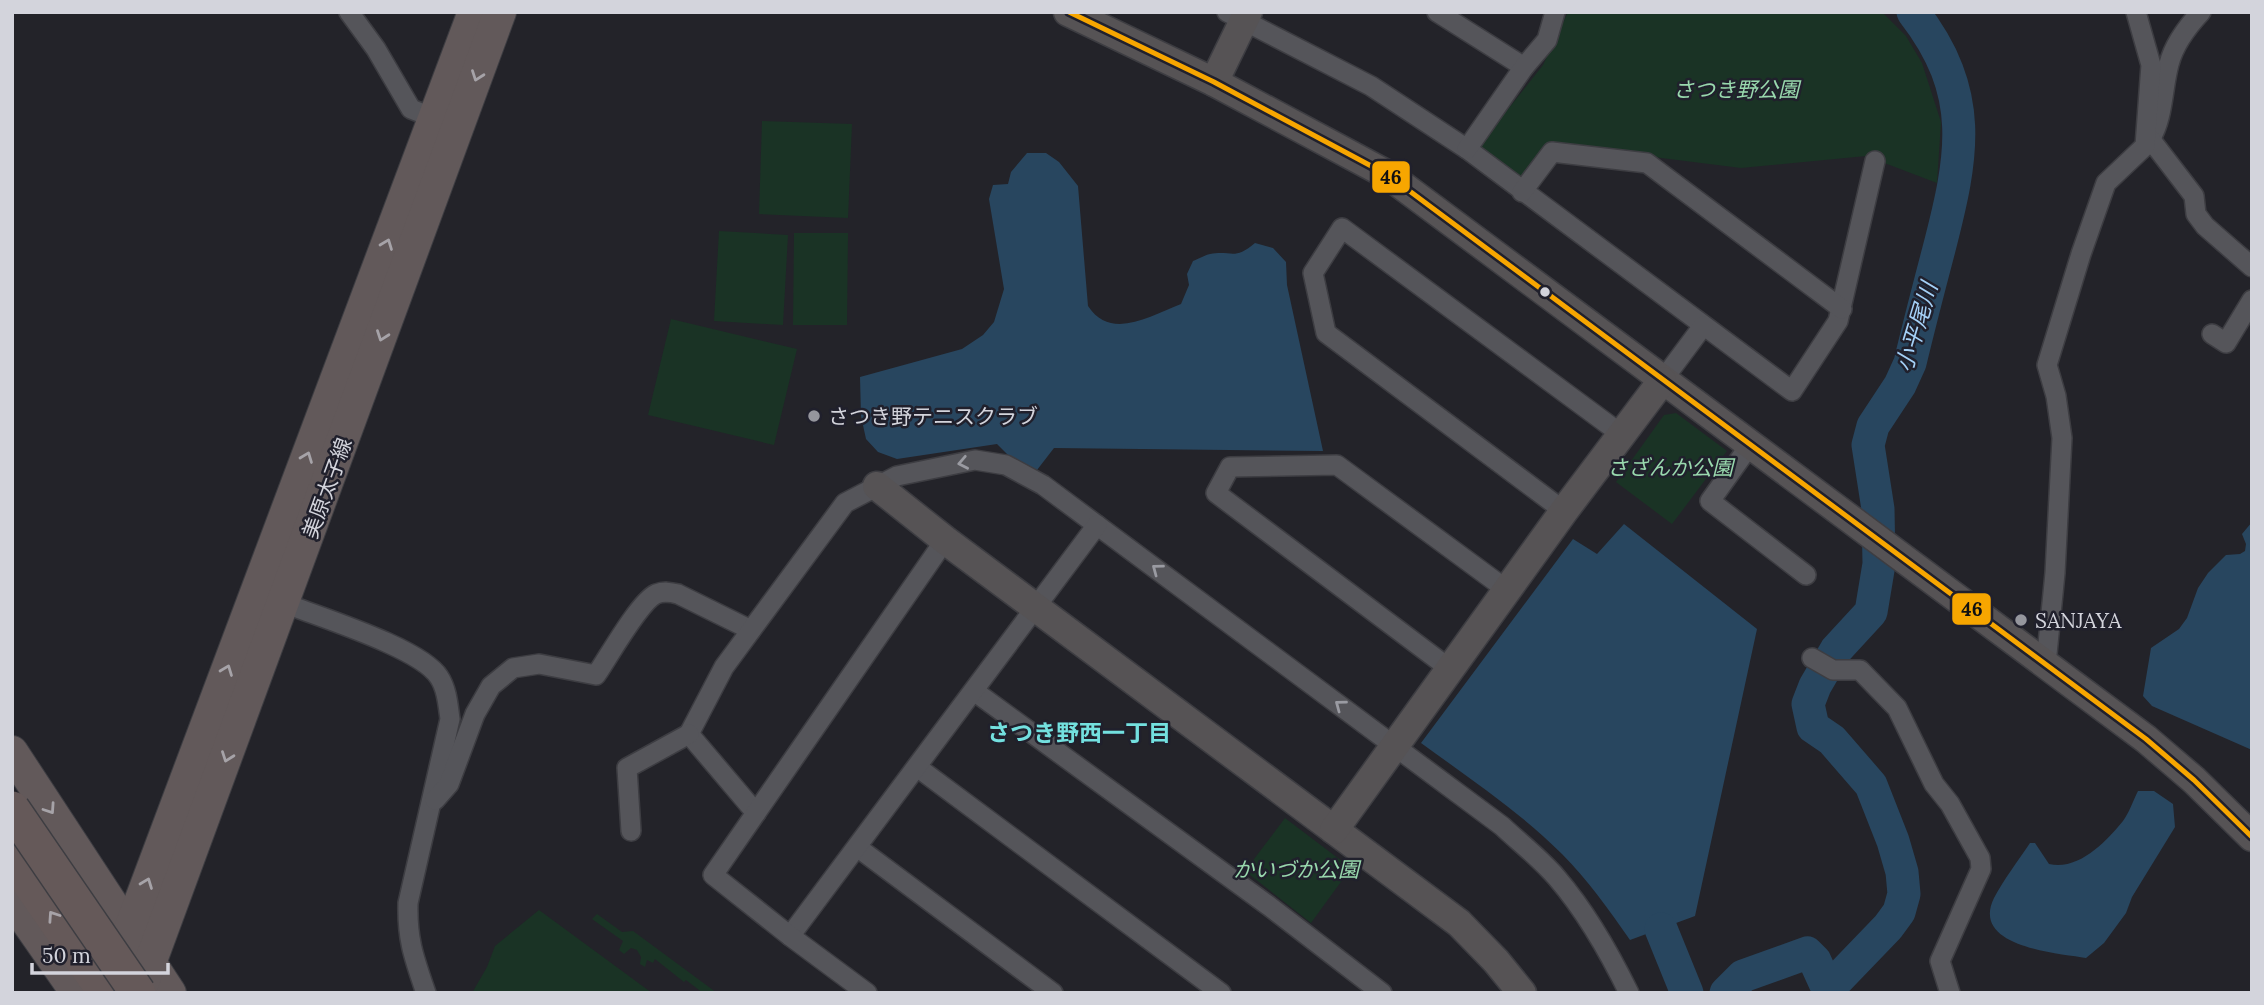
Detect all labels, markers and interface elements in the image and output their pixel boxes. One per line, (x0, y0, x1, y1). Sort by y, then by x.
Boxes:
one-way arrow (471, 70, 485, 82)
park label: さつき野公園 (1673, 76, 1802, 103)
line badge: 46 (1371, 160, 1411, 194)
text: 46 (1380, 165, 1402, 189)
one-way arrow (379, 239, 393, 251)
water label: 小平尾川 (1889, 276, 1944, 375)
unlabelled marker (1538, 285, 1552, 299)
one-way arrow (377, 330, 391, 342)
place label: さつき野テニスクラブ (828, 403, 1038, 430)
marker: さつき野テニスクラブ (806, 408, 822, 424)
street label: 美原太子線 (296, 434, 358, 542)
one-way arrow (299, 452, 313, 464)
one-way arrow (957, 454, 969, 469)
park label: さざんか公園 (1607, 454, 1736, 481)
one-way arrow (1153, 565, 1165, 578)
line badge: 46 (1951, 592, 1992, 626)
text: 46 (1961, 597, 1983, 621)
place label: SANJAYA (2035, 607, 2122, 634)
marker: SANJAYA (2013, 612, 2029, 628)
one-way arrow (219, 665, 233, 677)
one-way arrow (1335, 701, 1348, 713)
district label: さつき野西一丁目 (987, 718, 1171, 747)
one-way arrow (221, 750, 235, 762)
one-way arrow (42, 801, 55, 814)
park label: かいづか公園 (1233, 856, 1362, 883)
one-way arrow (139, 878, 153, 890)
one-way arrow (49, 911, 61, 924)
scale bar (32, 932, 168, 976)
text: 50 m (42, 942, 91, 969)

